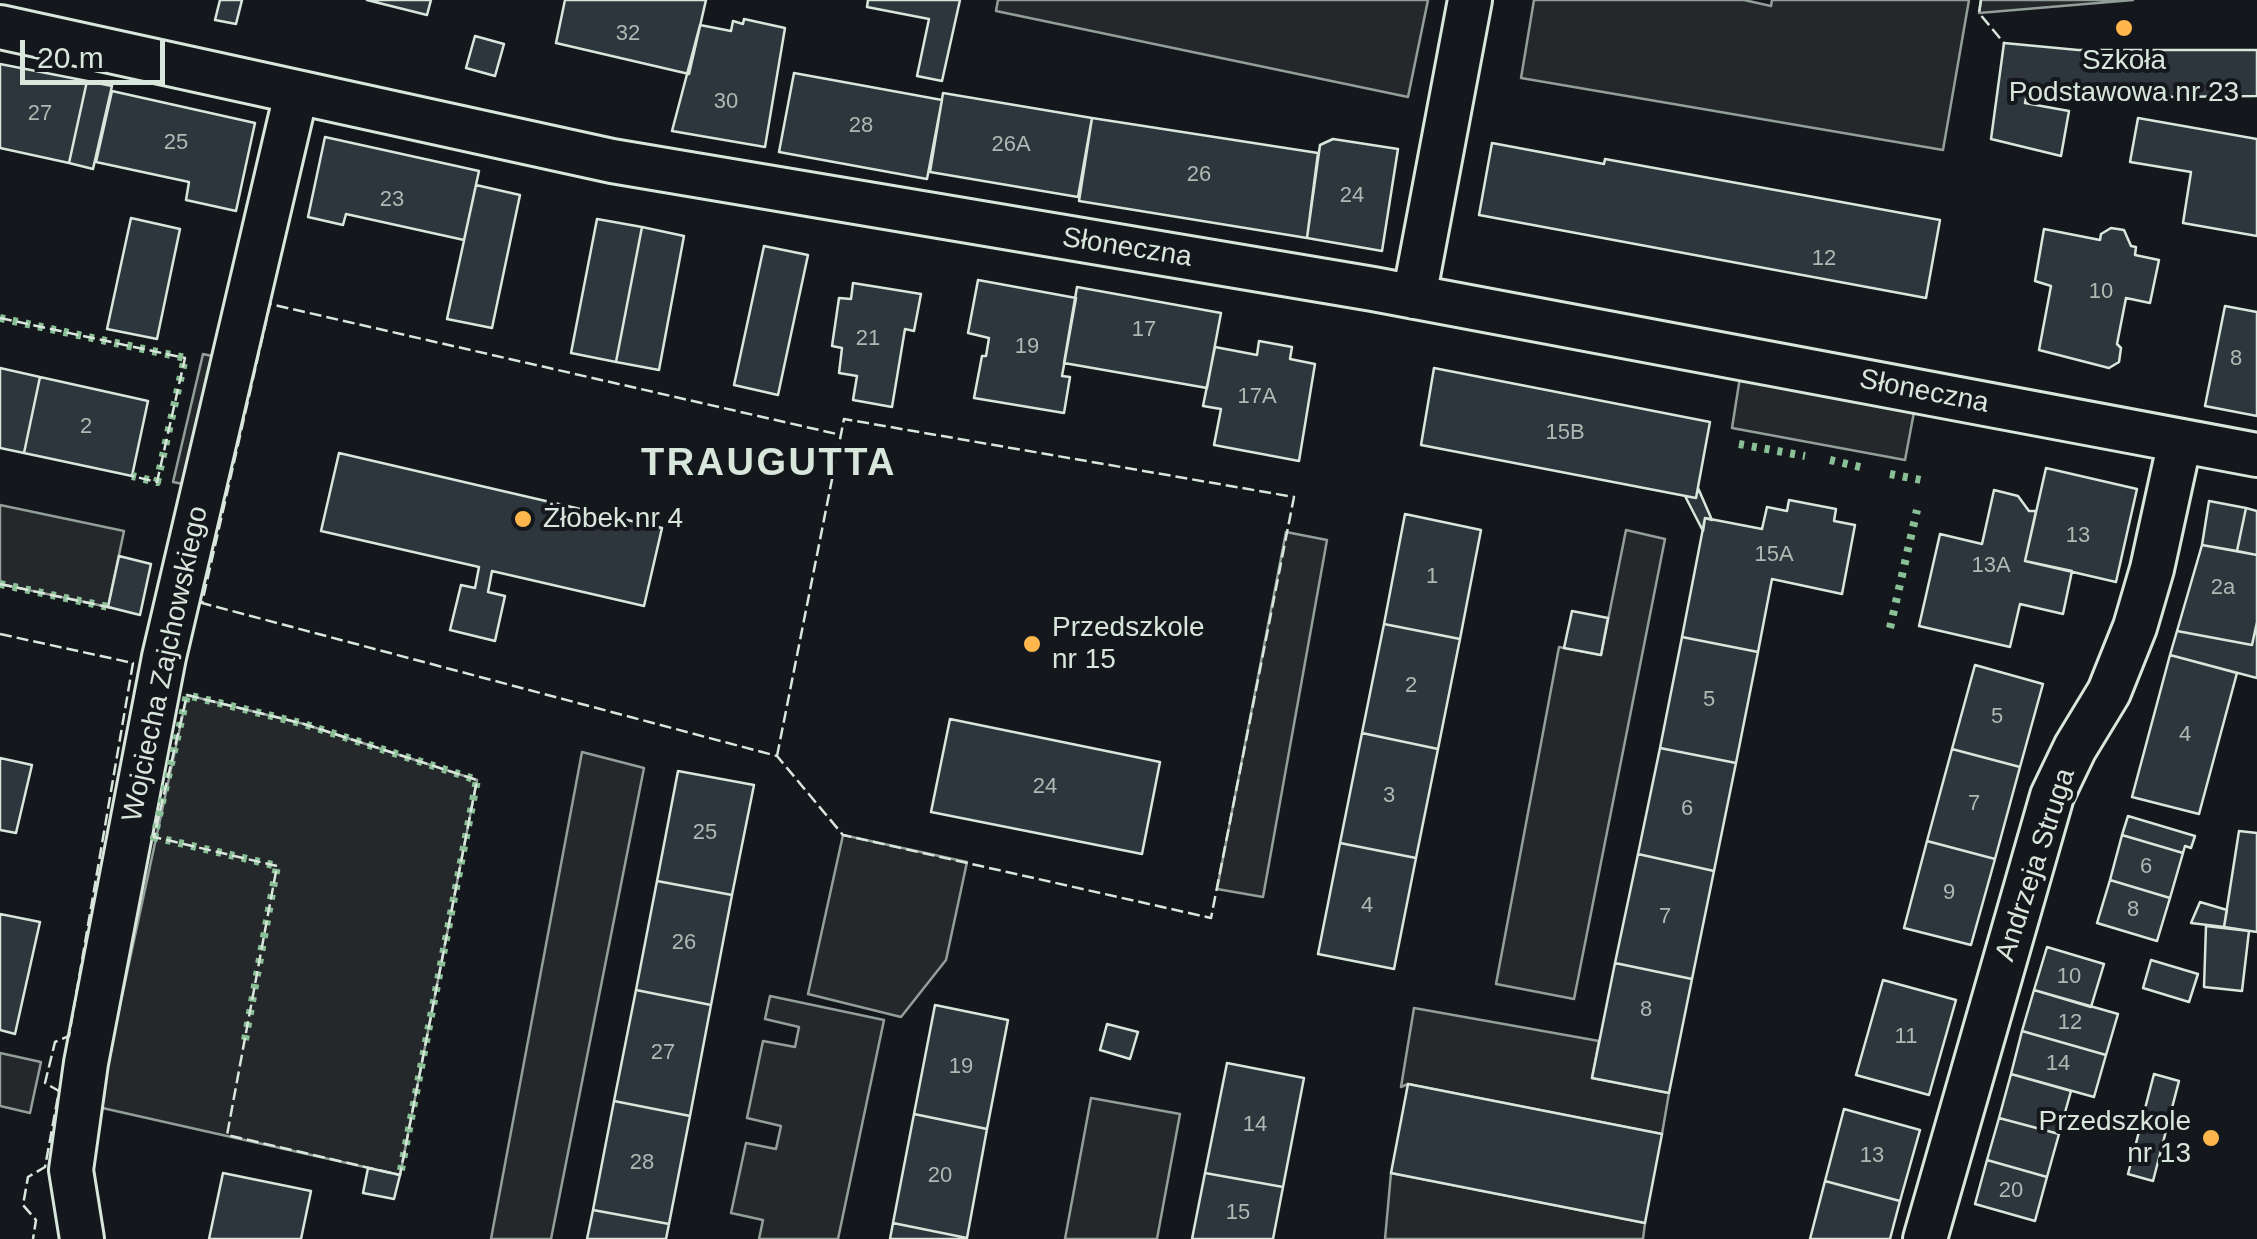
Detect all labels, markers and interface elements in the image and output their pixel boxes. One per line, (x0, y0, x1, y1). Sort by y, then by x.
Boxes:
marker: Szkoła Podstawowa nr 23 (2113, 17, 2135, 39)
scale bar (25, 20, 170, 82)
house number: 32 (616, 21, 640, 47)
text: 20 m (37, 41, 104, 74)
place label: Szkoła Podstawowa nr 23 (2009, 44, 2239, 110)
house number: 30 (714, 89, 738, 115)
house number: 27 (28, 101, 52, 127)
house number: 28 (849, 113, 873, 139)
house number: 25 (164, 130, 188, 156)
house number: 26A (991, 132, 1031, 158)
house number: 26 (1187, 162, 1211, 188)
house number: 24 (1340, 183, 1364, 209)
house number: 23 (380, 187, 404, 213)
street label: Słoneczna (1060, 221, 1194, 275)
house number: 12 (1812, 246, 1836, 272)
house number: 10 (2089, 279, 2113, 305)
house number: 17 (1132, 317, 1156, 343)
house number: 21 (856, 326, 880, 352)
house number: 19 (1015, 334, 1039, 360)
house number: 8 (2230, 346, 2242, 372)
street label: Słoneczna (1857, 363, 1991, 421)
house number: 17A (1237, 384, 1277, 410)
house number: 2 (80, 414, 92, 440)
house number: 15B (1545, 420, 1585, 446)
district label: TRAUGUTTA (641, 442, 897, 488)
place label: Żłobek nr 4 (543, 502, 683, 536)
street label: Wojciecha Zajchowskiego (116, 503, 216, 825)
marker: Żłobek nr 4 (512, 508, 534, 530)
house number: 13 (2066, 523, 2090, 549)
house number: 15A (1754, 542, 1794, 568)
house number: 13A (1971, 553, 2011, 579)
house number: 1 (1426, 564, 1438, 590)
house number: 2a (2211, 575, 2235, 601)
place label: Przedszkole nr 15 (1052, 611, 1205, 677)
marker: Przedszkole nr 15 (1021, 633, 1043, 655)
house number: 2 (1405, 673, 1417, 699)
house number: 5 (1703, 687, 1715, 713)
house number: 5 (1991, 704, 2003, 730)
house number: 4 (2179, 722, 2191, 748)
street label: Andrzeja Struga (1989, 764, 2083, 966)
house number: 24 (1033, 774, 1057, 800)
house number: 3 (1383, 783, 1395, 809)
house number: 7 (1968, 791, 1980, 817)
house number: 6 (1681, 796, 1693, 822)
house number: 25 (693, 820, 717, 846)
house number: 6 (2140, 854, 2152, 880)
house number: 9 (1943, 880, 1955, 906)
house number: 4 (1361, 893, 1373, 919)
house number: 8 (2127, 897, 2139, 923)
house number: 7 (1659, 904, 1671, 930)
house number: 26 (672, 930, 696, 956)
house number: 10 (2057, 964, 2081, 990)
house number: 8 (1640, 997, 1652, 1023)
house number: 12 (2058, 1010, 2082, 1036)
house number: 11 (1895, 1024, 1917, 1050)
house number: 27 (651, 1040, 675, 1066)
house number: 14 (2046, 1051, 2070, 1077)
house number: 19 (949, 1054, 973, 1080)
place label: Przedszkole nr 13 (2038, 1105, 2191, 1171)
house number: 14 (1243, 1112, 1267, 1138)
marker: Przedszkole nr 13 (2200, 1127, 2222, 1149)
house number: 13 (1860, 1143, 1884, 1169)
house number: 28 (630, 1150, 654, 1176)
house number: 20 (928, 1163, 952, 1189)
house number: 20 (1999, 1178, 2023, 1204)
house number: 15 (1226, 1200, 1250, 1226)

